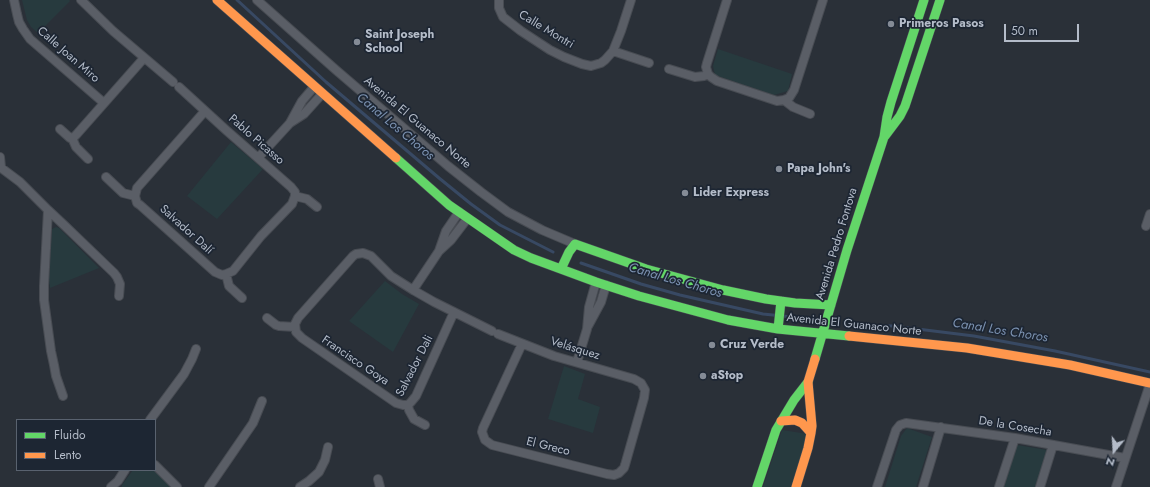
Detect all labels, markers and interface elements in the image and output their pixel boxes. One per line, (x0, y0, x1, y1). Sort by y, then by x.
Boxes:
street label: Calle Montri (516, 8, 576, 52)
scale bar (1006, 16, 1081, 42)
place label: Primeros Pasos (899, 17, 984, 31)
marker: Primeros Pasos (886, 19, 896, 29)
text: 50 m (1011, 22, 1038, 40)
street label: Calle Joan Miro (34, 24, 102, 86)
place label: Saint Joseph School (365, 28, 434, 56)
marker: Saint Joseph School (352, 37, 362, 47)
street label: Avenida El Guanaco Norte (360, 74, 474, 172)
water label: Canal Los Choros (353, 90, 437, 164)
street label: Pablo Picasso (225, 112, 287, 168)
place label: Papa John's (787, 162, 850, 176)
marker: Papa John's (774, 164, 784, 174)
place label: Lider Express (693, 186, 769, 200)
street label: Avenida Pedro Fontova (813, 186, 861, 302)
marker: Lider Express (680, 188, 690, 198)
street label: Salvador Dalí (156, 202, 216, 258)
water label: Canal Los Choros (627, 260, 723, 302)
street label: Avenida El Guanaco Norte (786, 311, 922, 339)
water label: Canal Los Choros (951, 316, 1049, 346)
street label: Francisco Goya (319, 333, 391, 389)
street label: Salvador Dali (393, 333, 437, 399)
street label: Velásquez (548, 335, 602, 363)
place label: Cruz Verde (720, 338, 784, 352)
marker: Cruz Verde (707, 340, 717, 350)
place label: aStop (711, 369, 743, 383)
marker: aStop (698, 371, 708, 381)
street label: De la Cosecha (977, 414, 1053, 440)
legend (16, 419, 156, 471)
text: Fluido (54, 426, 86, 444)
north arrow (1094, 431, 1134, 471)
street label: El Greco (525, 435, 571, 459)
text: Lento (54, 446, 81, 464)
text: N (1104, 453, 1117, 471)

